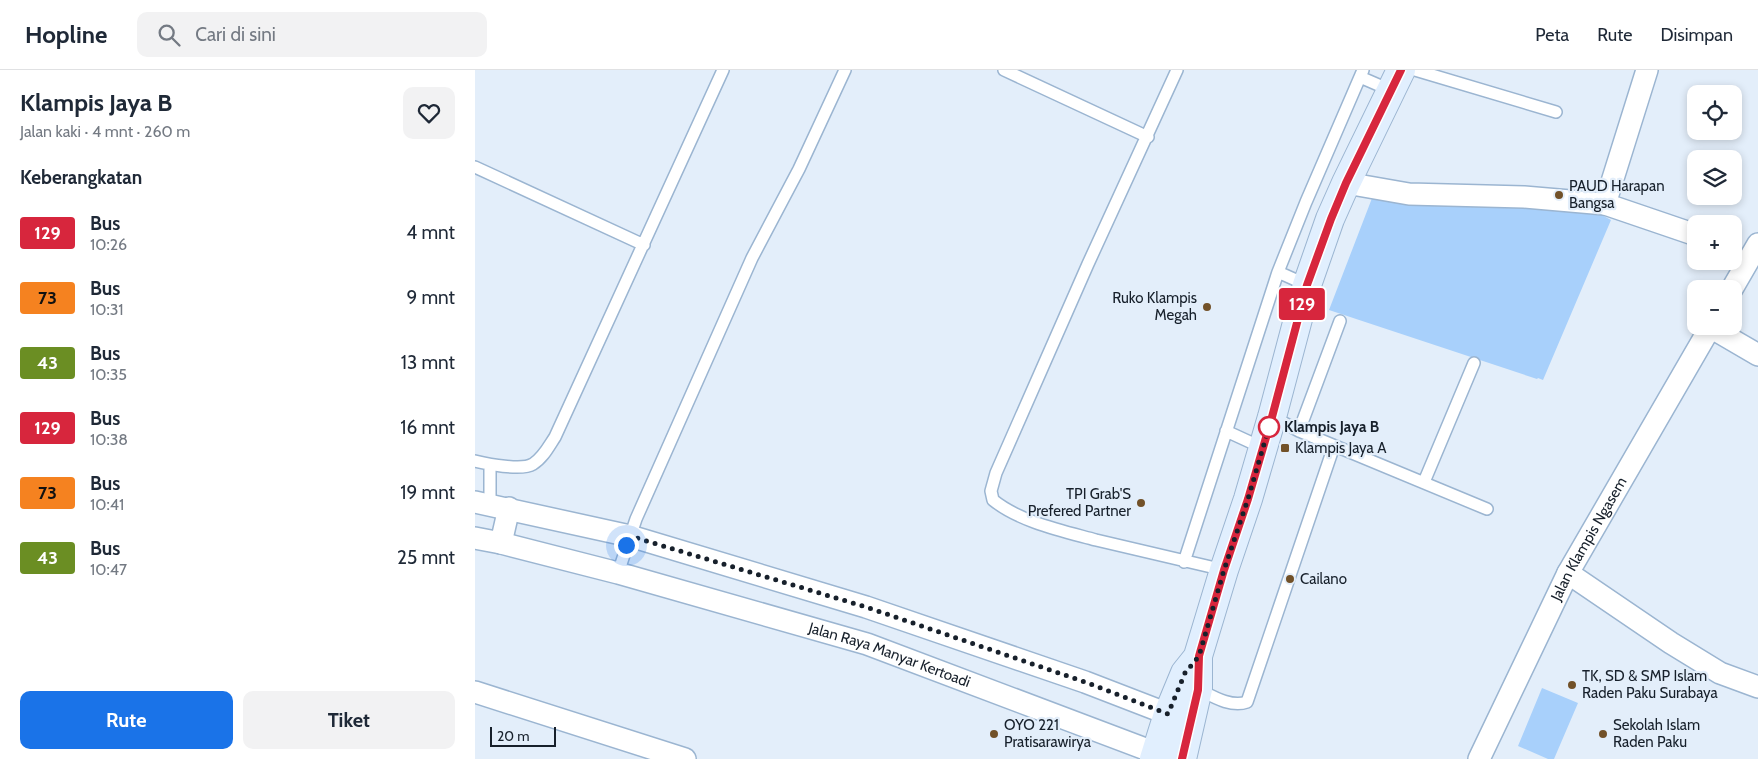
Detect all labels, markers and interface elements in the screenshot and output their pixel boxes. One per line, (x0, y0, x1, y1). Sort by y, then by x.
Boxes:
search box (137, 12, 487, 57)
text: Hopline (25, 20, 107, 49)
icon: search (155, 21, 183, 49)
text: Cari di sini (195, 23, 276, 46)
text: Peta (1535, 24, 1569, 46)
text: Rute (1597, 24, 1632, 46)
text: Disimpan (1660, 24, 1733, 46)
map controls (1687, 85, 1742, 335)
button: locate (1687, 85, 1742, 140)
button: heart (403, 87, 455, 139)
text: Klampis Jaya B (20, 88, 172, 117)
text: Jalan kaki · 4 mnt · 260 m (20, 122, 190, 141)
button: layers (1687, 150, 1742, 205)
text: Keberangkatan (20, 166, 142, 189)
place label: PAUD Harapan Bangsa (1569, 177, 1665, 212)
marker: PAUD Harapan Bangsa (1553, 189, 1565, 201)
text: Bus (90, 212, 120, 235)
button: + (1687, 215, 1742, 270)
text: 4 mnt (406, 221, 455, 244)
text: 129 (34, 222, 61, 244)
text: 10:26 (90, 235, 127, 254)
text: Bus (90, 277, 120, 300)
button: − (1687, 280, 1742, 335)
text: 9 mnt (406, 286, 455, 309)
text: 73 (38, 287, 57, 309)
line badge: 129 (1273, 288, 1331, 320)
place label: Ruko Klampis Megah (1112, 289, 1197, 324)
text: 129 (1289, 293, 1315, 315)
text: 10:31 (90, 300, 124, 319)
marker: Ruko Klampis Megah (1201, 301, 1213, 313)
text: Bus (90, 342, 120, 365)
text: 13 mnt (401, 351, 455, 374)
text: 43 (37, 352, 58, 374)
text: 10:35 (90, 365, 127, 384)
text: Bus (90, 407, 120, 430)
text: 16 mnt (400, 416, 455, 439)
marker: Klampis Jaya B (1258, 416, 1280, 438)
text: 129 (34, 417, 61, 439)
place label: Klampis Jaya B (1284, 418, 1379, 436)
text: 10:38 (90, 430, 128, 449)
place label: Klampis Jaya A (1295, 439, 1387, 457)
marker: Klampis Jaya A (1279, 442, 1291, 454)
text: Bus (90, 472, 120, 495)
street label: Jalan Klampis Ngasem (1547, 474, 1631, 605)
text: 19 mnt (400, 481, 455, 504)
text: 73 (38, 482, 57, 504)
place label: TPI Grab'S Prefered Partner (1028, 485, 1131, 520)
text: 10:41 (90, 495, 124, 514)
marker: TPI Grab'S Prefered Partner (1135, 497, 1147, 509)
your location (614, 533, 639, 558)
text: Bus (90, 537, 120, 560)
text: 25 mnt (397, 546, 455, 569)
text: 43 (37, 547, 58, 569)
text: 10:47 (90, 560, 127, 579)
place label: Cailano (1300, 570, 1347, 588)
marker: Cailano (1284, 573, 1296, 585)
street label: Jalan Raya Manyar Kertoadi (806, 619, 973, 691)
place label: TK, SD & SMP Islam Raden Paku Surabaya (1582, 667, 1719, 702)
marker: TK, SD & SMP Islam Raden Paku Surabaya (1566, 679, 1578, 691)
button: Rute (20, 691, 233, 749)
button: Tiket (243, 691, 455, 749)
place label: OYO 221 Pratisarawirya (1004, 716, 1092, 751)
place label: Sekolah Islam Raden Paku (1613, 716, 1700, 751)
scale bar (490, 724, 556, 747)
text: 20 m (497, 727, 530, 745)
marker: OYO 221 Pratisarawirya (988, 728, 1000, 740)
marker: Sekolah Islam Raden Paku (1597, 728, 1609, 740)

